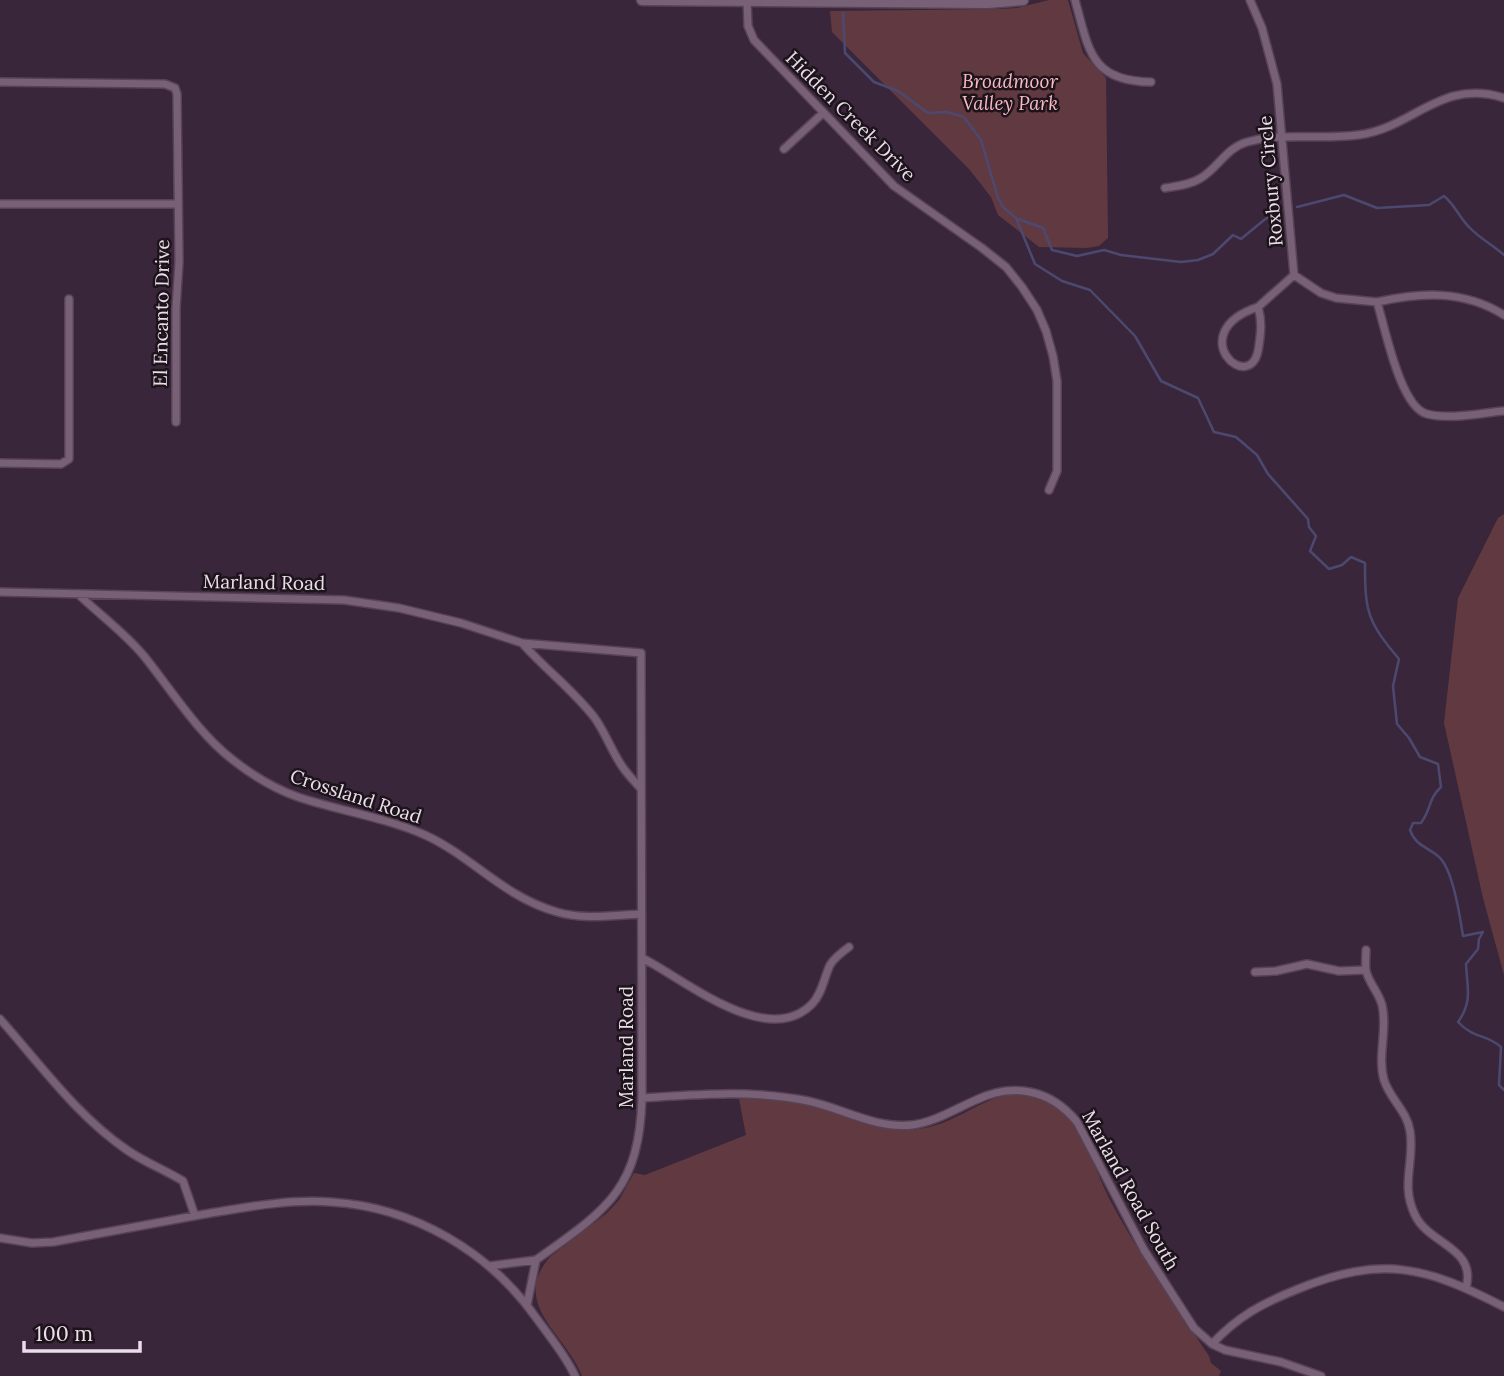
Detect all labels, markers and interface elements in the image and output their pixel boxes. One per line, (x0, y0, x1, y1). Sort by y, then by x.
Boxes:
street label: Hidden Creek Drive (781, 46, 921, 186)
park label: Broadmoor Valley Park (962, 69, 1058, 115)
street label: Roxbury Circle (1252, 115, 1288, 247)
street label: El Encanto Drive (148, 239, 174, 387)
street label: Marland Road (203, 569, 325, 595)
street label: Crossland Road (287, 763, 425, 829)
street label: Marland Road (614, 986, 638, 1108)
street label: Marland Road South (1077, 1106, 1185, 1274)
scale bar (24, 1310, 140, 1354)
text: 100 m (35, 1320, 93, 1347)

